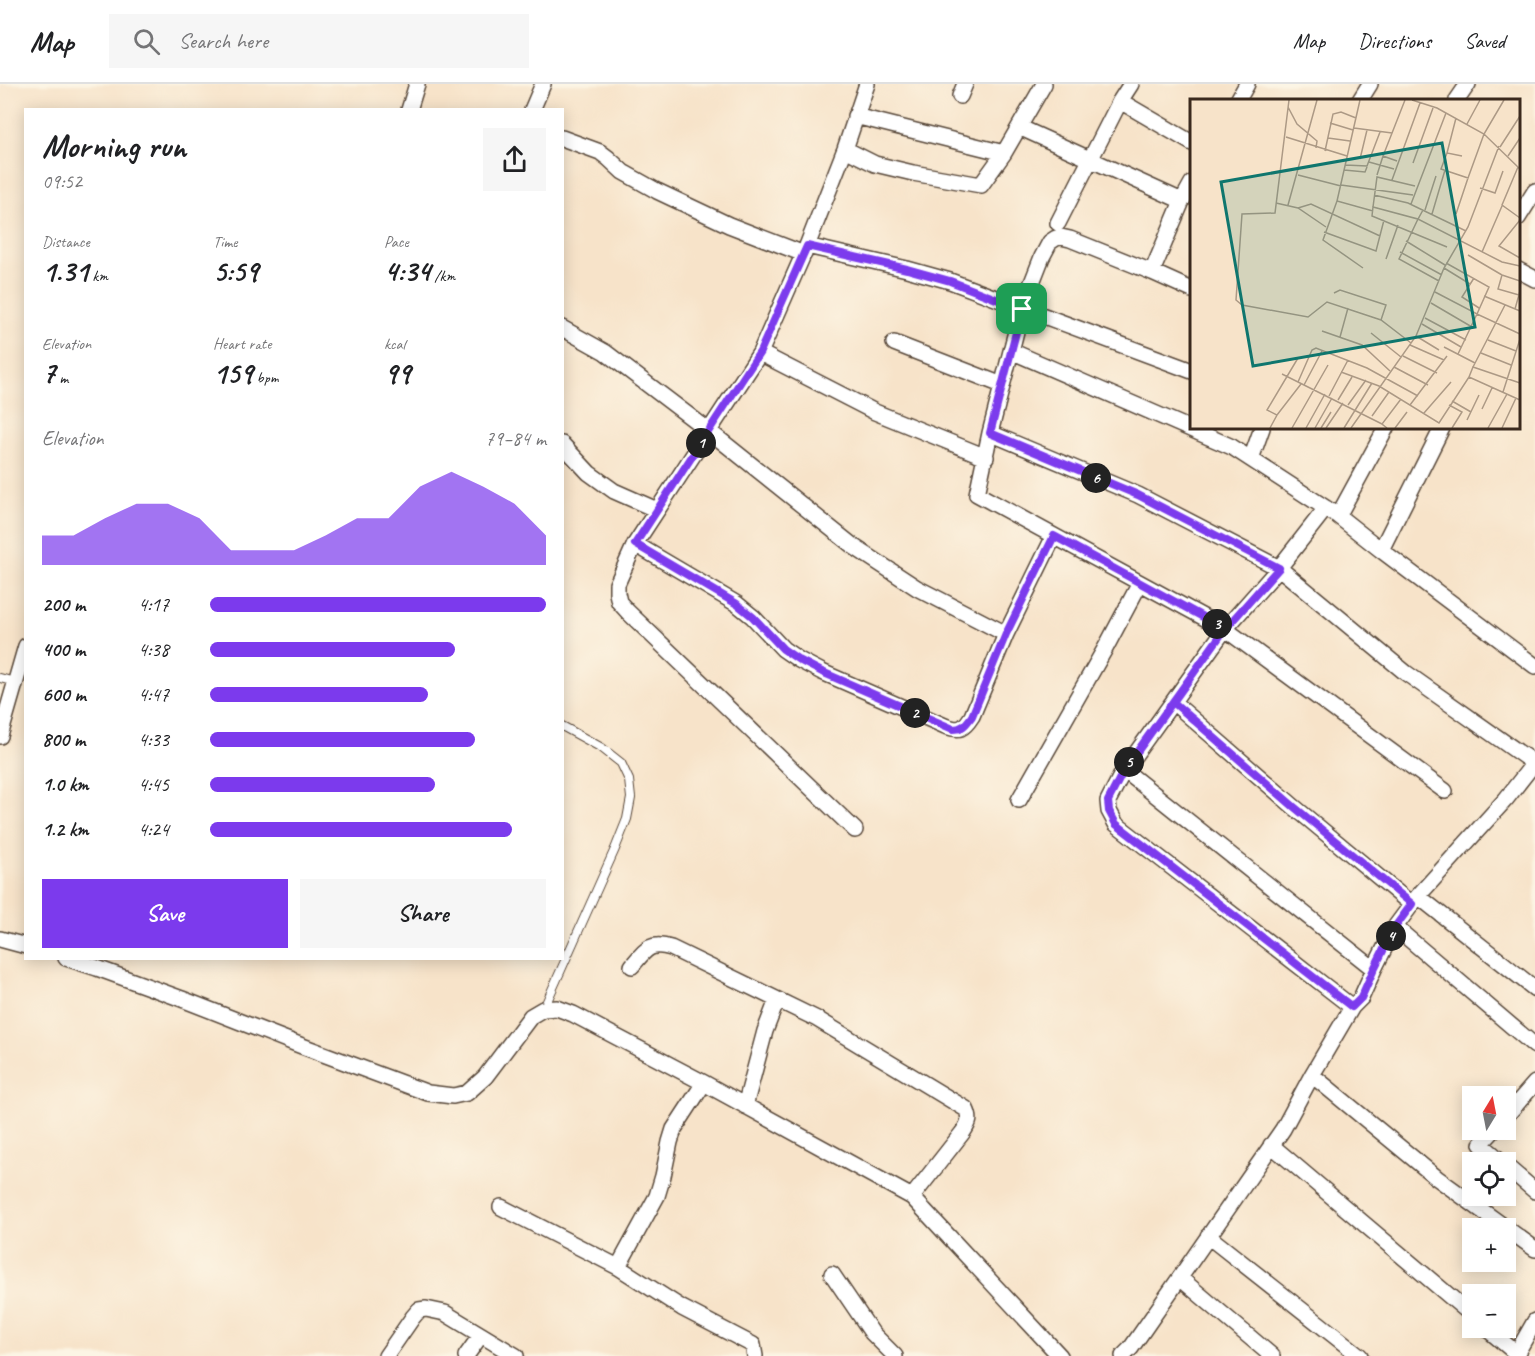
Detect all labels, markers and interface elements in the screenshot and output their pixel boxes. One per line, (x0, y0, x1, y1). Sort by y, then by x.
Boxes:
search box (109, 14, 529, 68)
text: Map (30, 24, 73, 59)
icon: search (130, 25, 163, 58)
text: Search here (178, 27, 268, 55)
text: Map (1293, 28, 1325, 54)
text: Directions (1358, 28, 1431, 54)
text: Saved (1464, 28, 1505, 54)
inset map (1190, 99, 1520, 429)
text: Morning run (42, 125, 186, 167)
button: share (483, 128, 546, 191)
text: 09:52 (42, 169, 82, 194)
text: Distance (42, 232, 90, 252)
text: Time (213, 232, 237, 252)
text: Pace (384, 232, 409, 252)
text: 1.31 (42, 252, 88, 290)
text: 5:59 (213, 252, 258, 290)
text: 4:34 (384, 252, 430, 290)
text: km (88, 266, 108, 286)
text: /km (430, 266, 455, 286)
pin (996, 283, 1047, 334)
icon: arrive (1005, 292, 1038, 325)
text: Elevation (42, 334, 91, 354)
text: Heart rate (213, 334, 271, 354)
text: kcal (384, 334, 405, 354)
text: 7 (42, 354, 55, 392)
text: 159 (213, 354, 253, 392)
text: 99 (384, 354, 410, 392)
text: m (55, 368, 68, 388)
text: bpm (253, 368, 279, 388)
text: Elevation (42, 426, 104, 451)
text: 79–84 m (485, 426, 546, 451)
pin: 1 (686, 428, 716, 458)
text: 1 (697, 433, 705, 453)
pin: 6 (1081, 463, 1111, 493)
text: 6 (1092, 468, 1100, 488)
text: 200 m (42, 592, 85, 617)
text: 4:17 (138, 592, 169, 617)
pin: 3 (1202, 609, 1232, 639)
text: 3 (1213, 614, 1221, 634)
text: 400 m (42, 637, 85, 662)
text: 4:38 (138, 637, 169, 662)
text: 600 m (42, 682, 86, 707)
text: 4:47 (138, 682, 169, 707)
pin: 2 (900, 698, 930, 728)
text: 2 (911, 703, 919, 723)
text: 800 m (42, 727, 85, 752)
text: 4:33 (138, 727, 169, 752)
pin: 5 (1114, 747, 1144, 777)
text: 5 (1126, 752, 1132, 772)
text: 1.0 km (42, 772, 89, 797)
text: 4:45 (138, 772, 169, 797)
text: 1.2 km (42, 817, 89, 842)
text: 4:24 (138, 817, 169, 842)
button: Save (42, 879, 288, 948)
button: Share (300, 879, 546, 948)
pin: 4 (1376, 921, 1406, 951)
text: 4 (1387, 926, 1395, 946)
north arrow (1462, 1086, 1516, 1140)
map controls (1462, 1086, 1516, 1338)
button: locate (1462, 1152, 1516, 1206)
button: + (1462, 1218, 1516, 1272)
button: − (1462, 1284, 1516, 1338)

